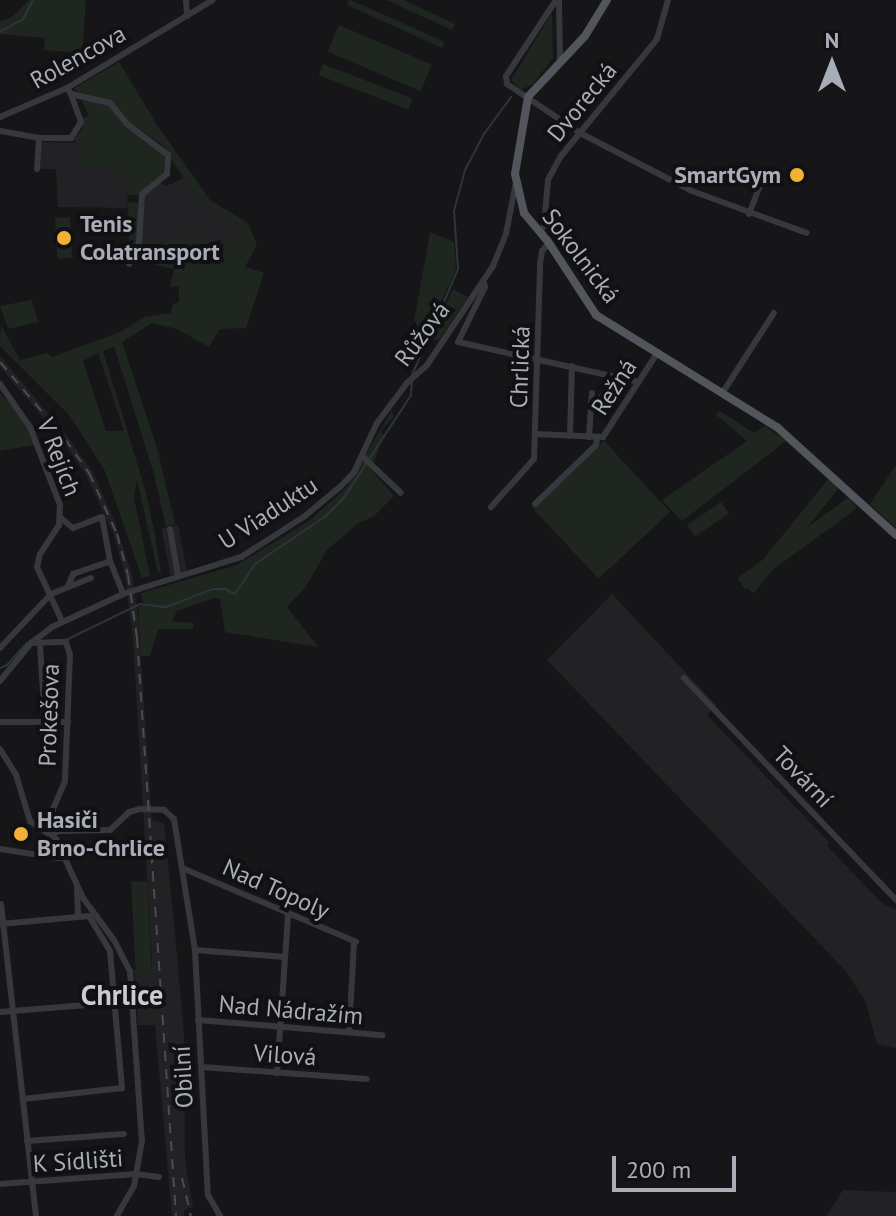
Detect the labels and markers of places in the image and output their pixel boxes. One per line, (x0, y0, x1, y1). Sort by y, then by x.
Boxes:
place label: SmartGym (674, 161, 781, 189)
marker: SmartGym (788, 166, 806, 184)
place label: Tenis Colatransport (80, 210, 220, 266)
marker: Tenis Colatransport (55, 229, 73, 247)
place label: Hasiči Brno-Chrlice (37, 806, 165, 862)
marker: Hasiči Brno-Chrlice (12, 825, 30, 843)

